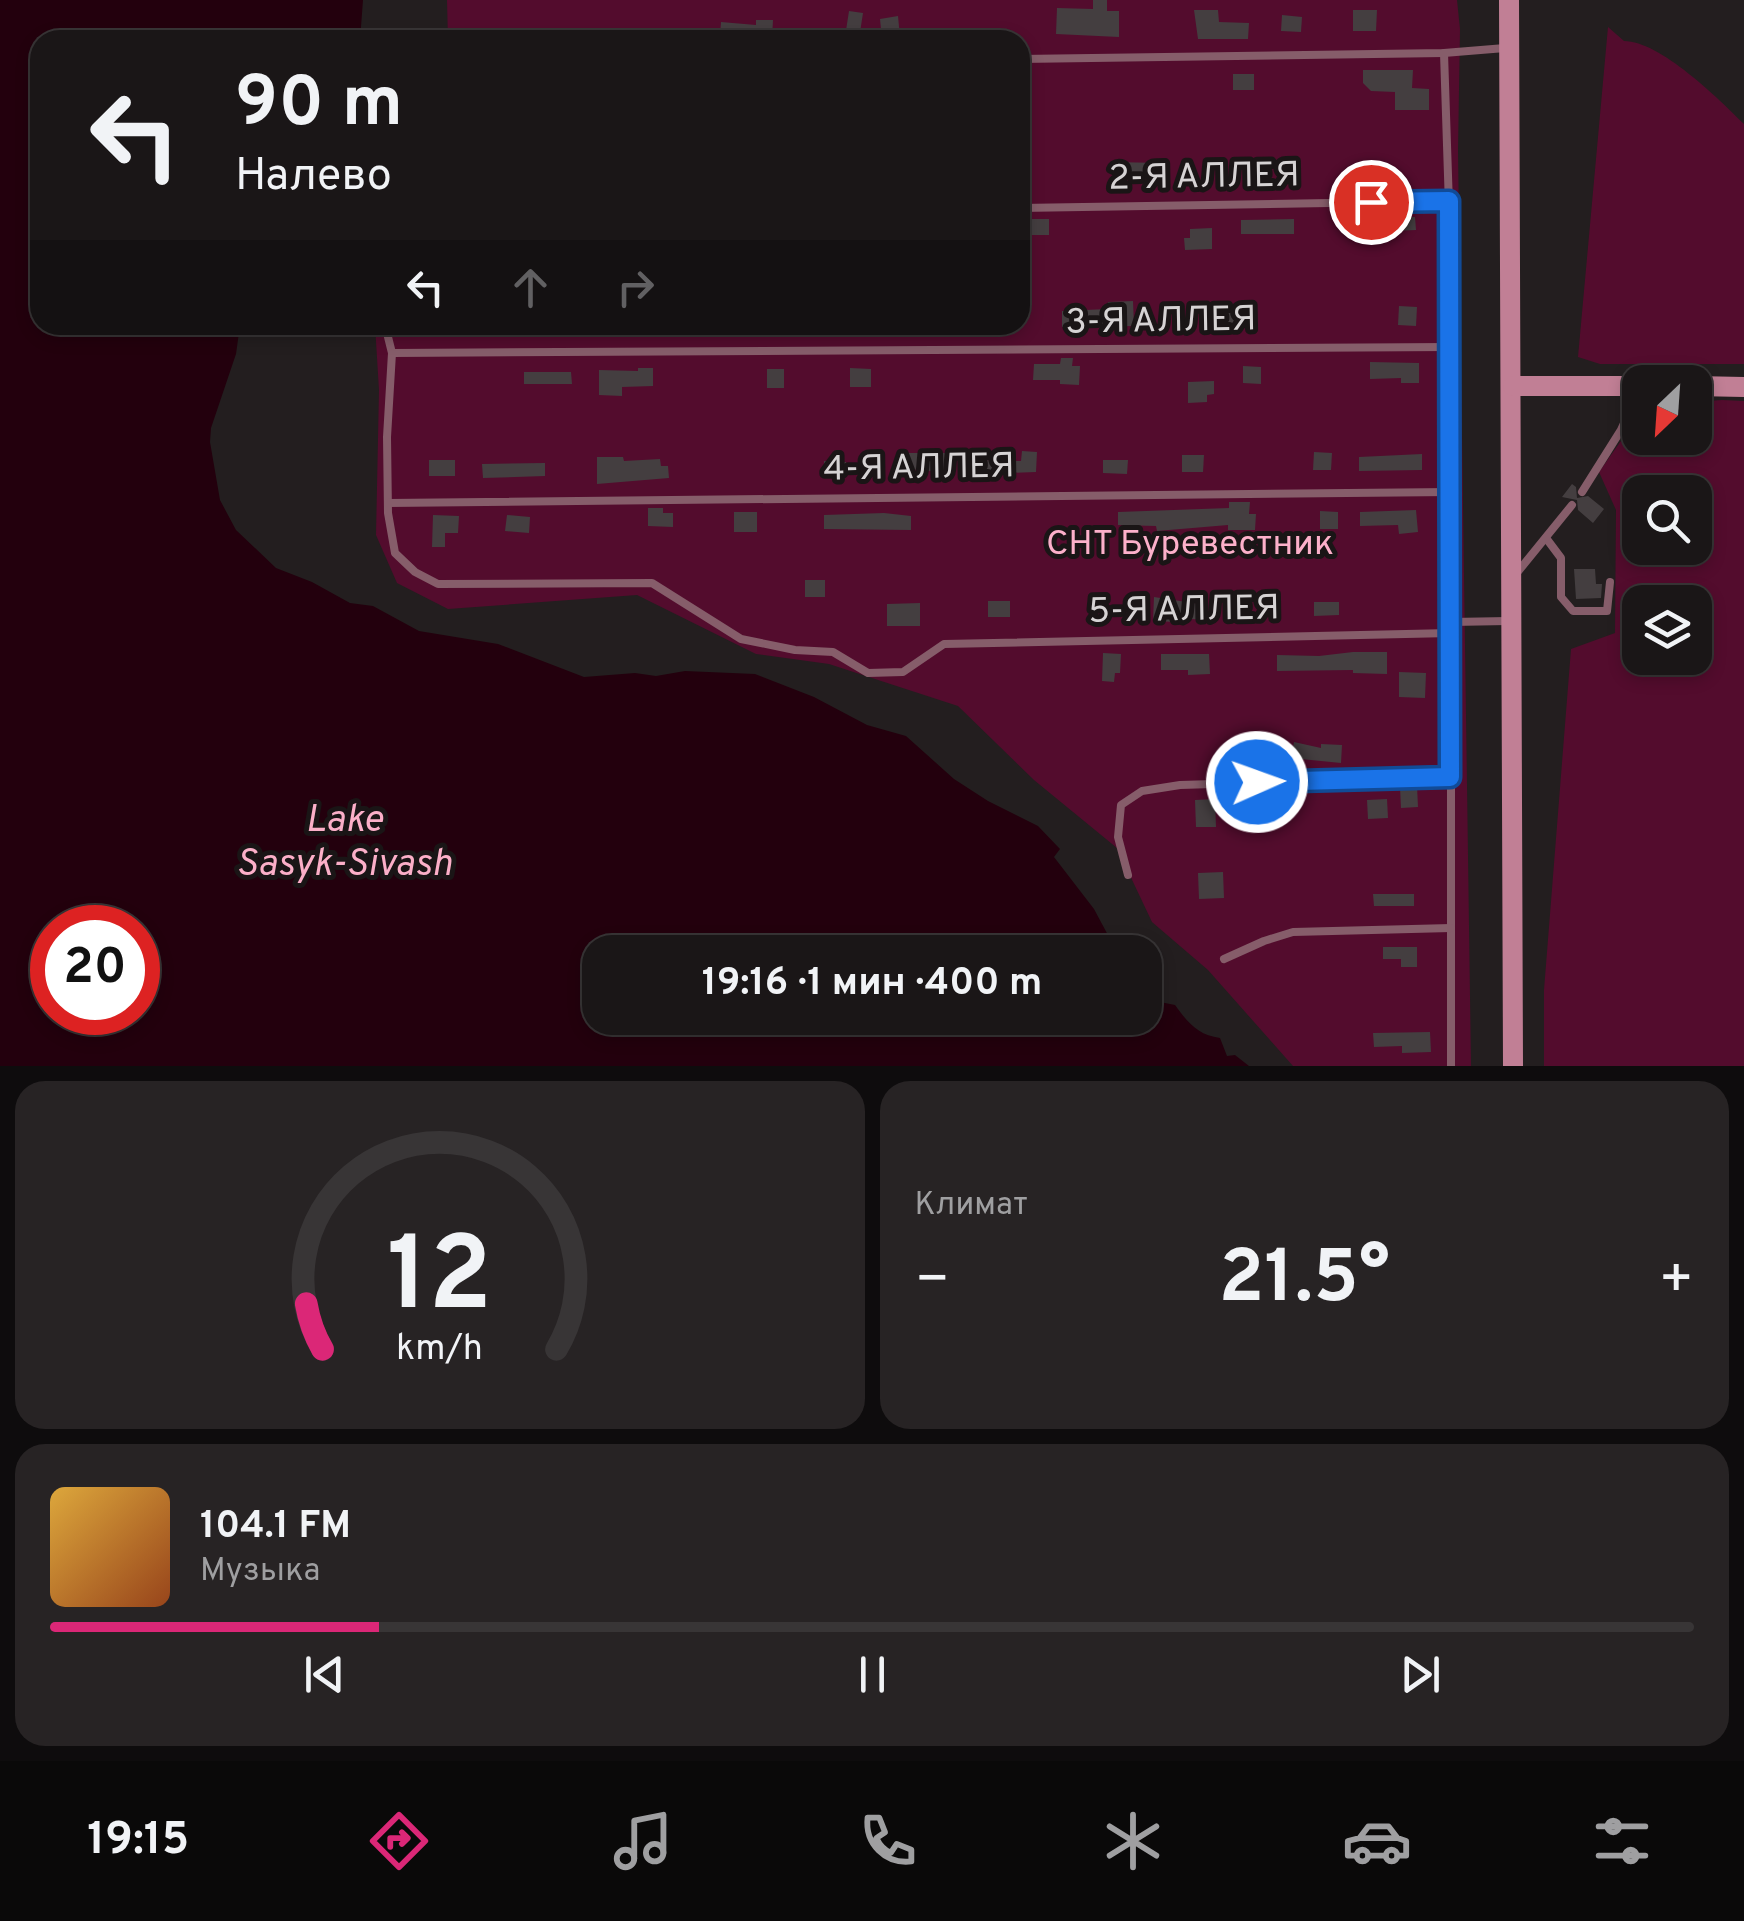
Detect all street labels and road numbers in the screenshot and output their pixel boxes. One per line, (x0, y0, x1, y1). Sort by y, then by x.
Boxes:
street label: 2-Я АЛЛЕЯ (1108, 154, 1300, 202)
street label: 3-Я АЛЛЕЯ (1065, 298, 1257, 346)
street label: 4-Я АЛЛЕЯ (823, 445, 1015, 493)
street label: 5-Я АЛЛЕЯ (1088, 587, 1280, 635)

